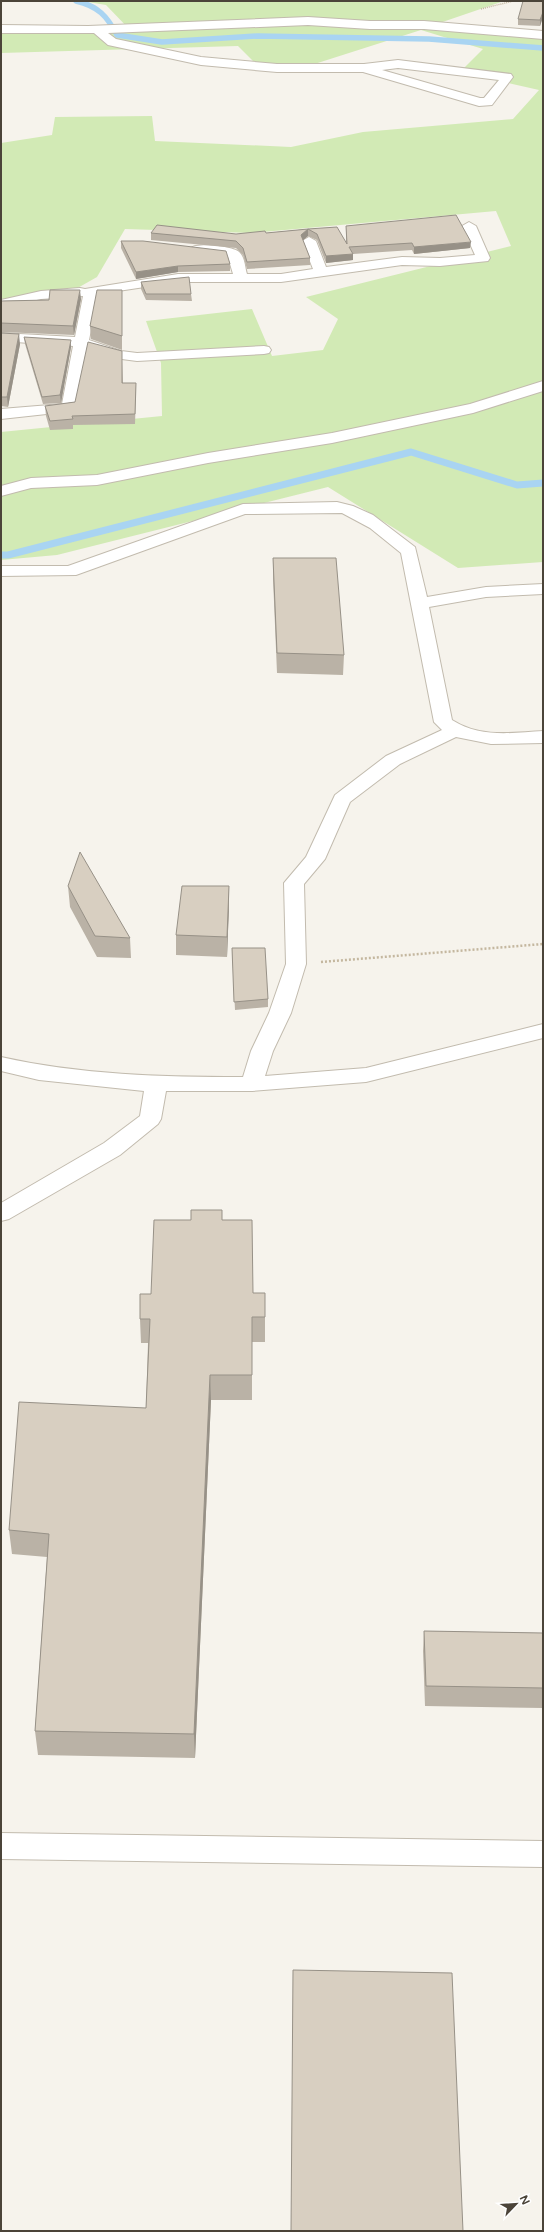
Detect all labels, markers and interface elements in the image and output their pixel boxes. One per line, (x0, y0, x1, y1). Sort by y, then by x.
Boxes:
north arrow (496, 2184, 536, 2224)
text: N (517, 2193, 532, 2207)

